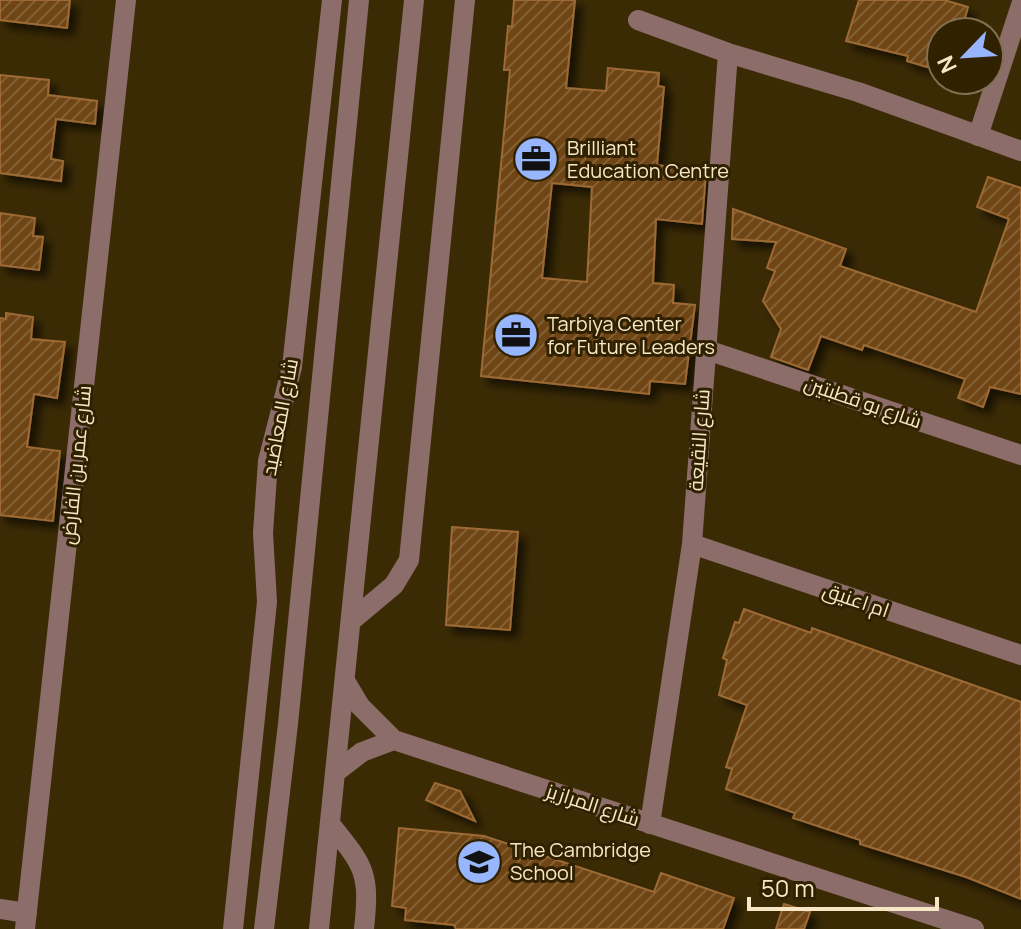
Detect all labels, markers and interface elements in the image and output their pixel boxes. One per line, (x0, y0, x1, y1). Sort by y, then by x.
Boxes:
north arrow (925, 16, 1005, 96)
text: N (930, 51, 964, 78)
place label: Brilliant Education Centre (567, 134, 729, 184)
office icon: Brilliant Education Centre (512, 135, 560, 183)
place label: Tarbiya Center for Future Leaders (547, 310, 715, 360)
office icon: Tarbiya Center for Future Leaders (492, 311, 540, 359)
street label: شارع المعاضيد (255, 356, 305, 478)
street label: شارع بو قطبتين (801, 369, 925, 435)
street label: شارع عمر بن الفارض (54, 384, 98, 546)
street label: شارع النقيعة (681, 388, 717, 492)
street label: ام اعنيق (819, 576, 893, 624)
street label: شارع المرازيز (542, 776, 643, 833)
place label: The Cambridge School (510, 836, 651, 886)
school or university icon: The Cambridge School (455, 838, 503, 886)
scale bar (749, 861, 937, 911)
text: 50 m (761, 871, 815, 904)

